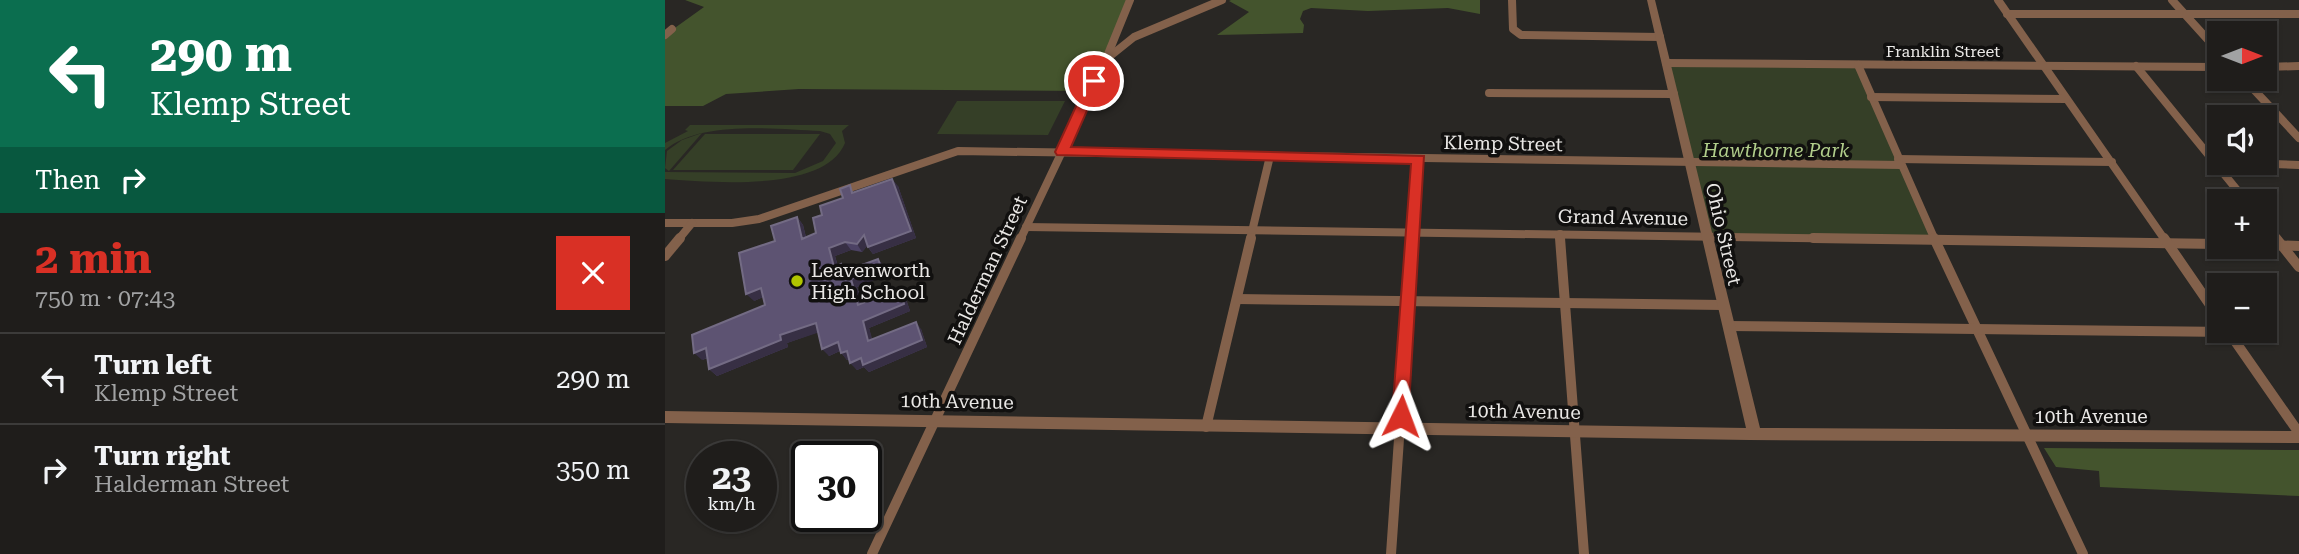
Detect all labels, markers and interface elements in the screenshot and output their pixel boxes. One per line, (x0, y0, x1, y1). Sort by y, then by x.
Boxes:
north arrow (2207, 21, 2277, 91)
map controls (2207, 21, 2277, 343)
text: 290 m (150, 26, 292, 83)
icon: left (35, 28, 126, 119)
street label: Franklin Street (1886, 42, 2000, 61)
pin (1064, 51, 1124, 111)
icon: arrive (1075, 62, 1113, 100)
text: Klemp Street (150, 85, 351, 123)
button: sound (2207, 105, 2277, 175)
street label: Klemp Street (1443, 131, 1563, 156)
park label: Hawthorne Park (1702, 139, 1850, 162)
icon: right (114, 161, 152, 199)
text: Then (35, 165, 100, 195)
street label: Ohio Street (1701, 181, 1746, 288)
button: + (2207, 189, 2277, 259)
street label: Halderman Street (943, 192, 1032, 348)
street label: Grand Avenue (1558, 205, 1688, 230)
text: 2 min (35, 234, 152, 283)
button: close (556, 236, 630, 310)
place label: Leavenworth High School (811, 259, 931, 304)
marker: Leavenworth High School (789, 273, 805, 289)
button: − (2207, 273, 2277, 343)
text: 750 m · 07:43 (35, 285, 175, 312)
text: Turn left (94, 350, 212, 380)
icon: left (35, 360, 73, 398)
text: 290 m (556, 364, 630, 394)
position arrow (1364, 379, 1438, 453)
text: Klemp Street (94, 380, 238, 407)
street label: 10th Avenue (900, 389, 1014, 414)
street label: 10th Avenue (1467, 399, 1581, 424)
street label: 10th Avenue (2034, 405, 2148, 428)
text: Turn right (94, 441, 230, 471)
speed limit sign: 30 (791, 441, 882, 532)
icon: right (35, 451, 73, 489)
text: 350 m (556, 455, 630, 485)
text: 23 (712, 457, 751, 498)
text: Halderman Street (94, 471, 289, 498)
text: km/h (707, 493, 756, 514)

